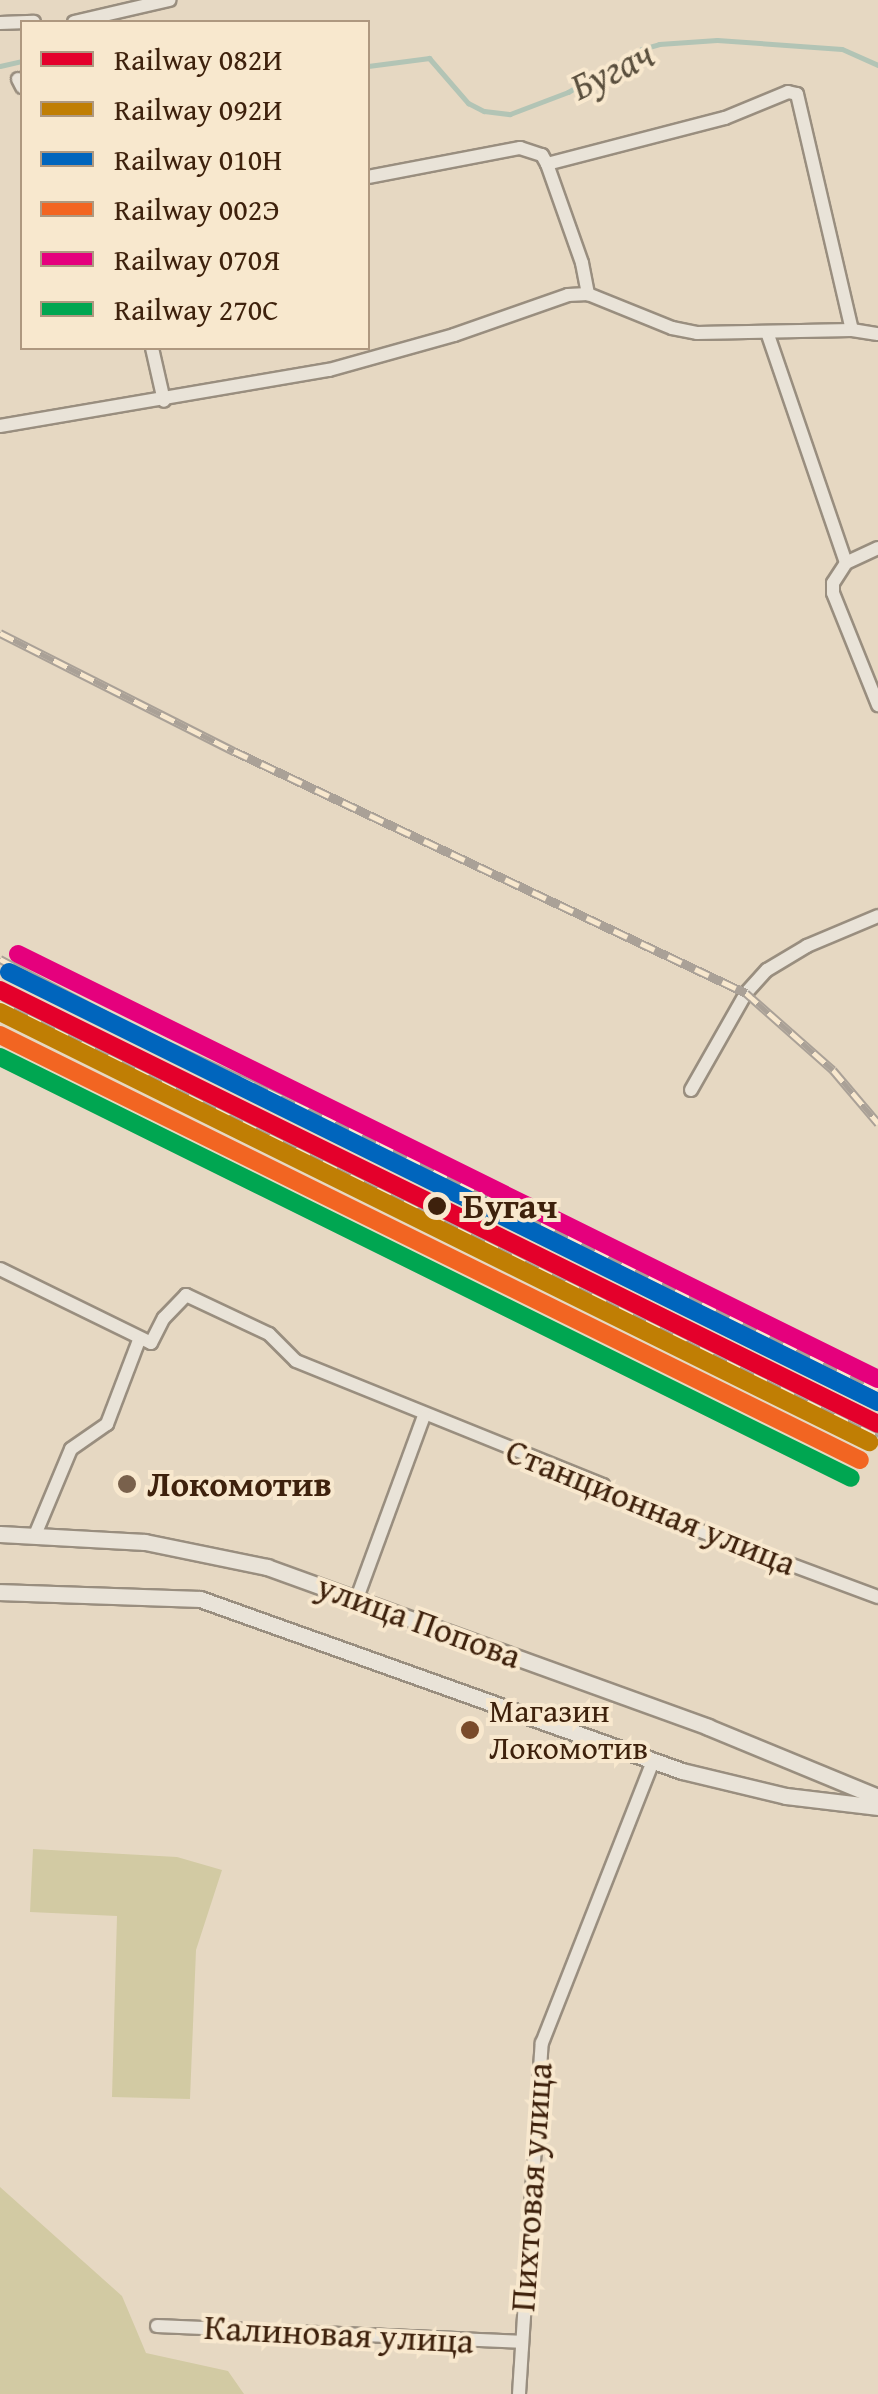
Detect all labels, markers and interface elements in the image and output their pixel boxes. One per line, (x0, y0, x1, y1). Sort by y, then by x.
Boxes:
legend (20, 20, 370, 350)
water label: Бугач (563, 30, 661, 110)
text: Railway 082И (114, 37, 282, 81)
text: Railway 092И (114, 87, 282, 131)
text: Railway 010Н (114, 137, 282, 181)
text: Railway 002Э (114, 187, 279, 231)
text: Railway 070Я (114, 237, 280, 281)
text: Railway 270С (114, 287, 279, 331)
place label: Бугач (463, 1185, 557, 1227)
marker: Бугач (420, 1189, 454, 1223)
street label: Станционная улица (500, 1430, 802, 1584)
place label: Локомотив (147, 1463, 332, 1505)
marker: Локомотив (116, 1473, 138, 1495)
street label: улица Попова (311, 1565, 527, 1677)
place label: Магазин Локомотив (489, 1693, 648, 1768)
marker: Магазин Локомотив (460, 1720, 480, 1740)
street label: Пихтовая улица (501, 2061, 561, 2313)
street label: Калиновая улица (203, 2306, 475, 2362)

